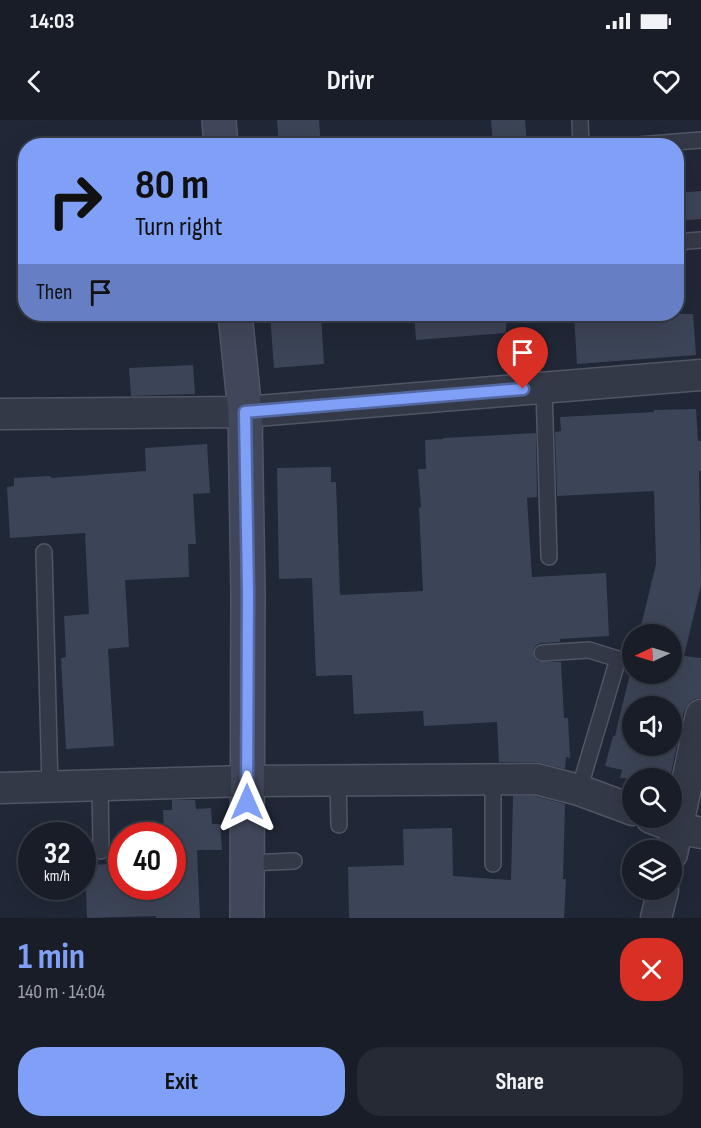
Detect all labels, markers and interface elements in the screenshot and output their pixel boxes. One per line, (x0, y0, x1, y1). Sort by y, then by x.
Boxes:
text: 14:03 (30, 8, 74, 35)
icon: back (18, 65, 51, 98)
text: Drivr (327, 65, 374, 97)
icon: heart (650, 65, 683, 98)
text: 80 m (135, 160, 209, 211)
icon: right (36, 162, 114, 240)
text: Turn right (135, 211, 222, 243)
icon: arrive (84, 276, 117, 309)
text: Then (36, 279, 72, 306)
pin (497, 327, 548, 389)
icon: arrive (506, 336, 539, 369)
north arrow (622, 624, 682, 684)
map controls (622, 624, 682, 900)
button: sound (622, 696, 682, 756)
button: search (622, 768, 682, 828)
position arrow (215, 770, 279, 834)
speed limit sign: 40 (108, 822, 186, 900)
text: 32 (44, 836, 70, 872)
button: layers (622, 840, 682, 900)
text: km/h (44, 867, 70, 886)
text: 1 min (18, 936, 85, 979)
button: close (620, 938, 683, 1001)
text: 140 m · 14:04 (18, 980, 105, 1004)
button: Exit (18, 1047, 345, 1116)
button: Share (357, 1047, 683, 1116)

